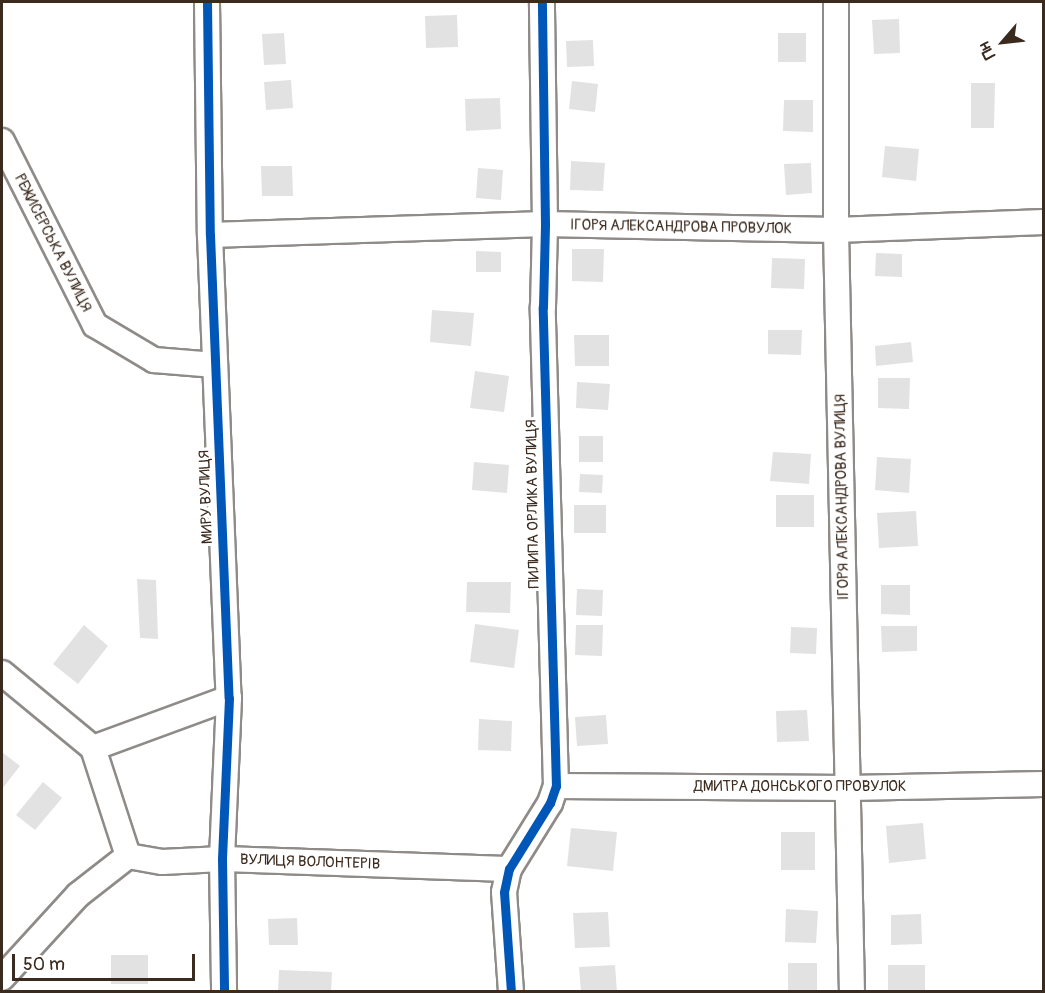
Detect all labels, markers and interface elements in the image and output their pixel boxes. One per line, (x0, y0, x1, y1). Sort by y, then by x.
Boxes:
north arrow (973, 12, 1033, 72)
text: Пн (974, 38, 1000, 63)
street label: РЕЖИСЕРСЬКА ВУЛИЦЯ (10, 171, 96, 315)
street label: ІГОРЯ АЛЕКСАНДРОВА ПРОВУЛОК (570, 216, 792, 238)
street label: ІГОРЯ АЛЕКСАНДРОВА ВУЛИЦЯ (831, 394, 853, 600)
street label: ПИЛИПА ОРЛИКА ВУЛИЦЯ (523, 419, 543, 589)
street label: МИРУ ВУЛИЦЯ (195, 450, 217, 544)
street label: ДМИТРА ДОНСЬКОГО ПРОВУЛОК (694, 778, 906, 796)
street label: ВУЛИЦЯ ВОЛОНТЕРІВ (240, 851, 380, 873)
scale bar (15, 942, 198, 980)
text: 50 m (23, 953, 65, 976)

